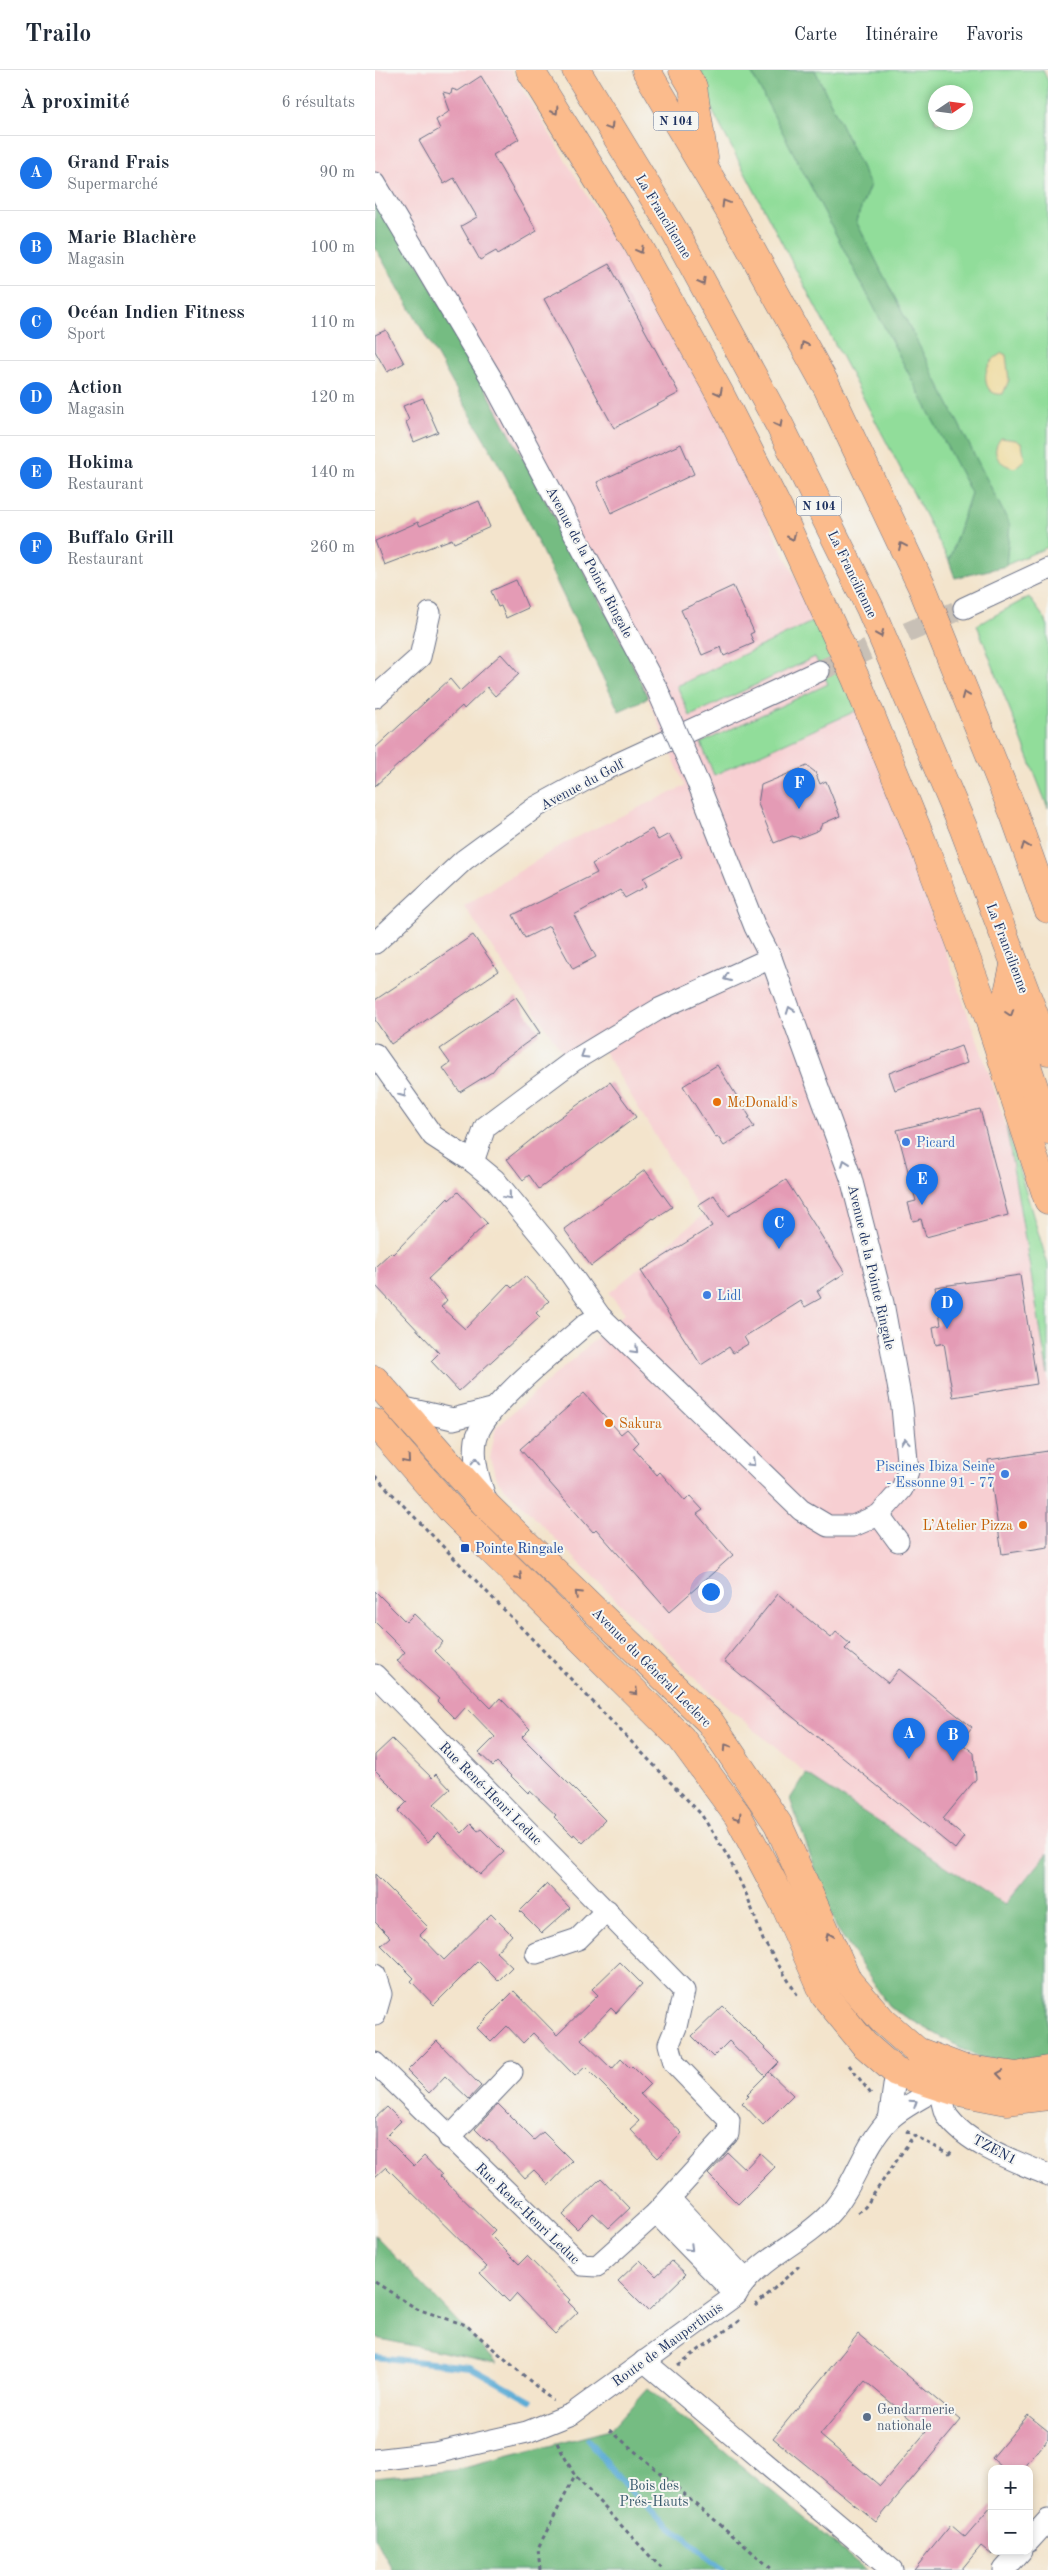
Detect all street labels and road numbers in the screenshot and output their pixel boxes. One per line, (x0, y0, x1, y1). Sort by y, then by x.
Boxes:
road number: N 104 (653, 111, 699, 130)
street label: La Francilienne (633, 172, 694, 261)
street label: Avenue de la Pointe Ringale (543, 485, 635, 640)
road number: N 104 (797, 496, 841, 516)
street label: La Francilienne (825, 529, 879, 620)
street label: Avenue du Golf (538, 756, 628, 813)
street label: La Francilienne (983, 901, 1031, 995)
street label: Avenue de la Pointe Ringale (845, 1183, 897, 1351)
street label: Avenue du Général Leclerc (589, 1605, 714, 1730)
street label: Rue René-Henri Leduc (436, 1740, 544, 1848)
street label: TZEN1 (970, 2133, 1019, 2167)
street label: Rue René-Henri Leduc (473, 2161, 582, 2267)
street label: Route de Mauperthuis (610, 2300, 725, 2389)

